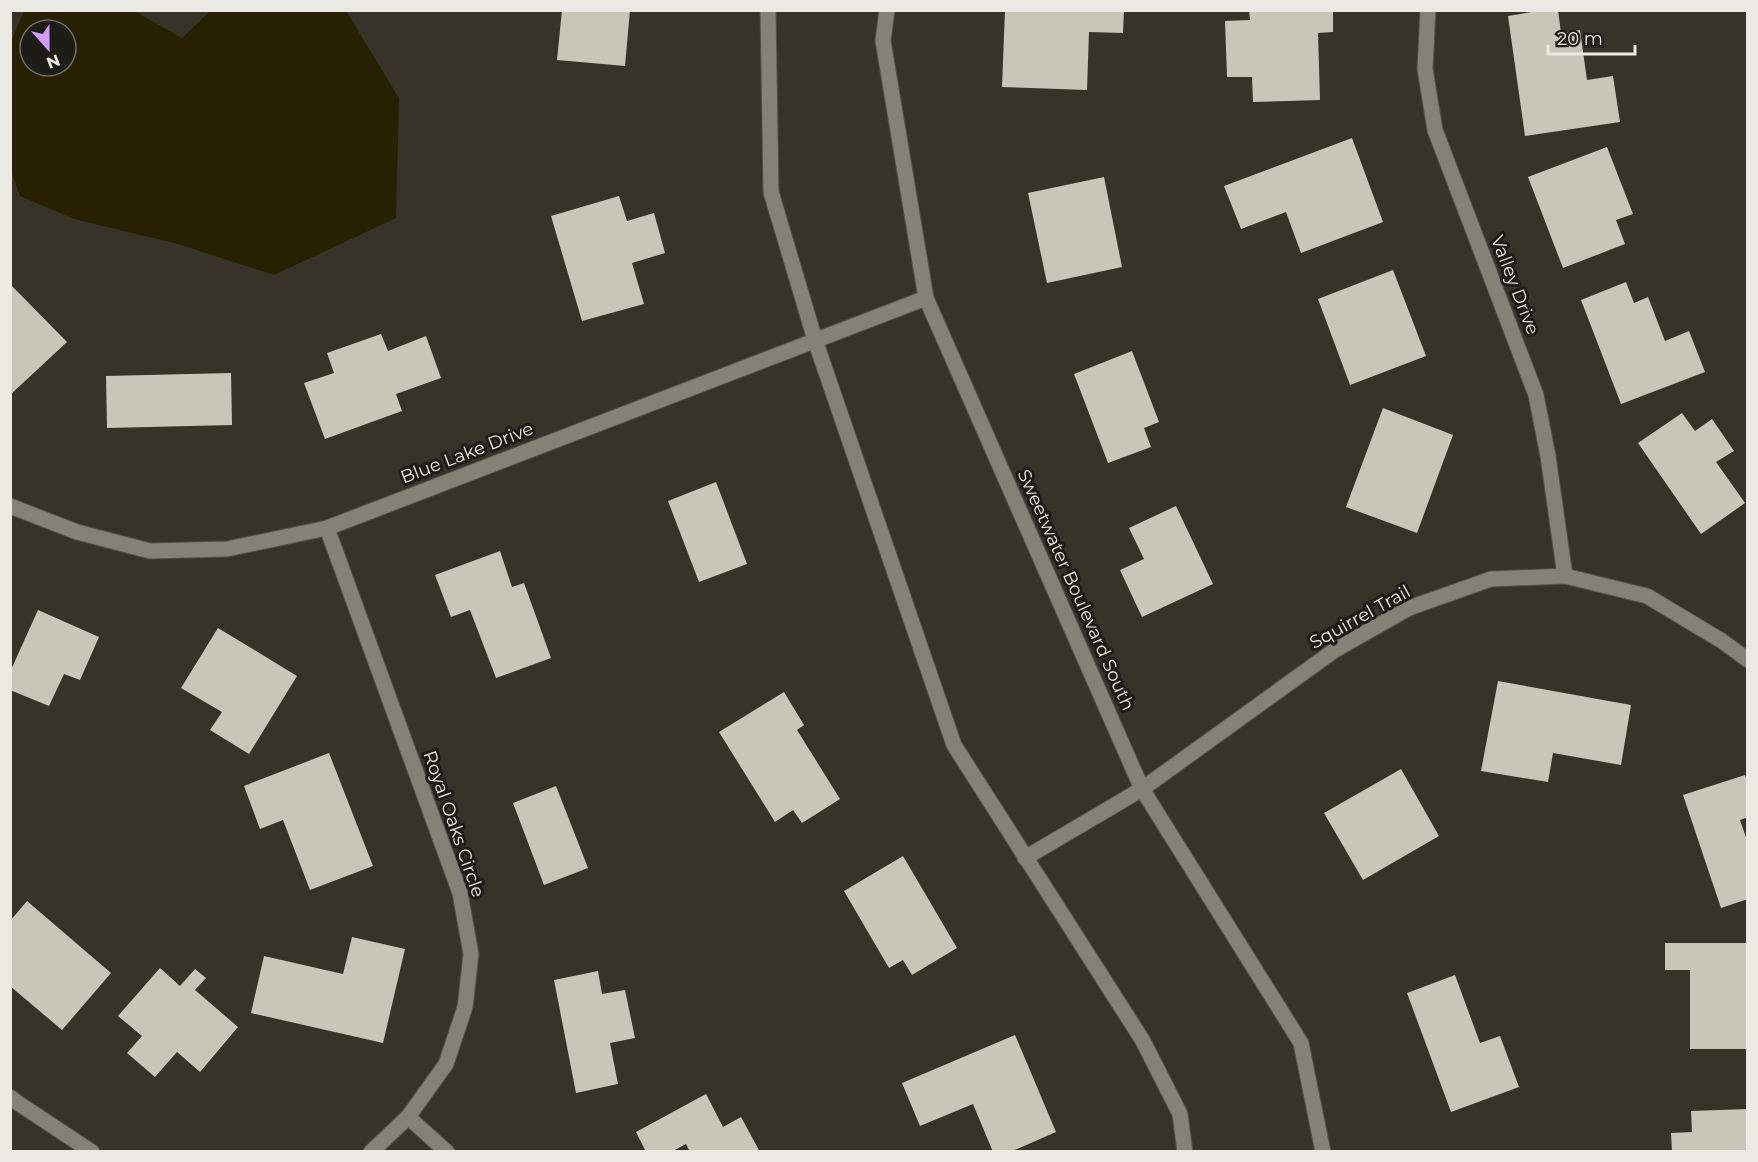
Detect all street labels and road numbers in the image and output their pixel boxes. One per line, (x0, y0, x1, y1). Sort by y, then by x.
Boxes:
street label: Valley Drive (1486, 232, 1544, 338)
street label: Blue Lake Drive (397, 418, 537, 488)
street label: Sweetwater Boulevard South (1013, 466, 1139, 714)
street label: Squirrel Trail (1306, 580, 1414, 654)
street label: Royal Oaks Circle (419, 748, 489, 900)

